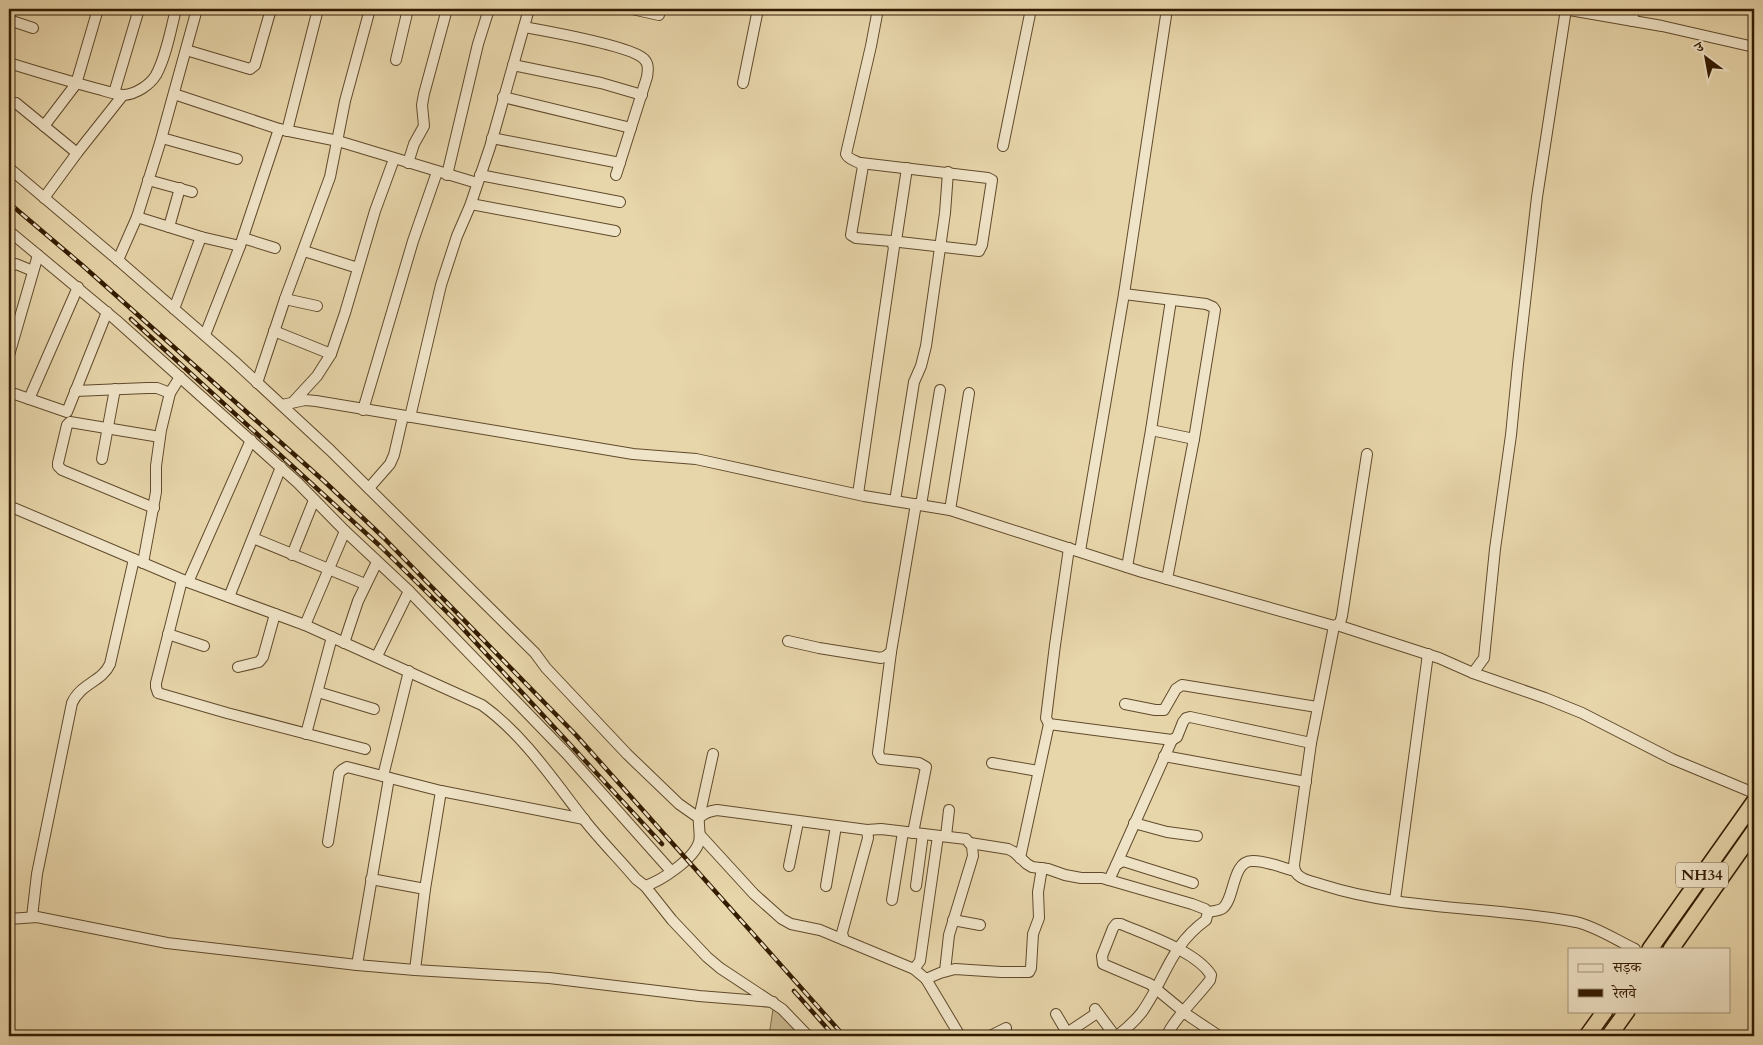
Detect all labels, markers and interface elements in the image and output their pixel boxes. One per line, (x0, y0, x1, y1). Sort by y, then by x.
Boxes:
north arrow (1680, 32, 1730, 82)
text: उ (1690, 37, 1708, 58)
road number: NH34 (1676, 862, 1728, 888)
legend (1568, 948, 1730, 1012)
text: सड़क (1612, 957, 1642, 977)
text: रेलवे (1611, 983, 1637, 1003)

